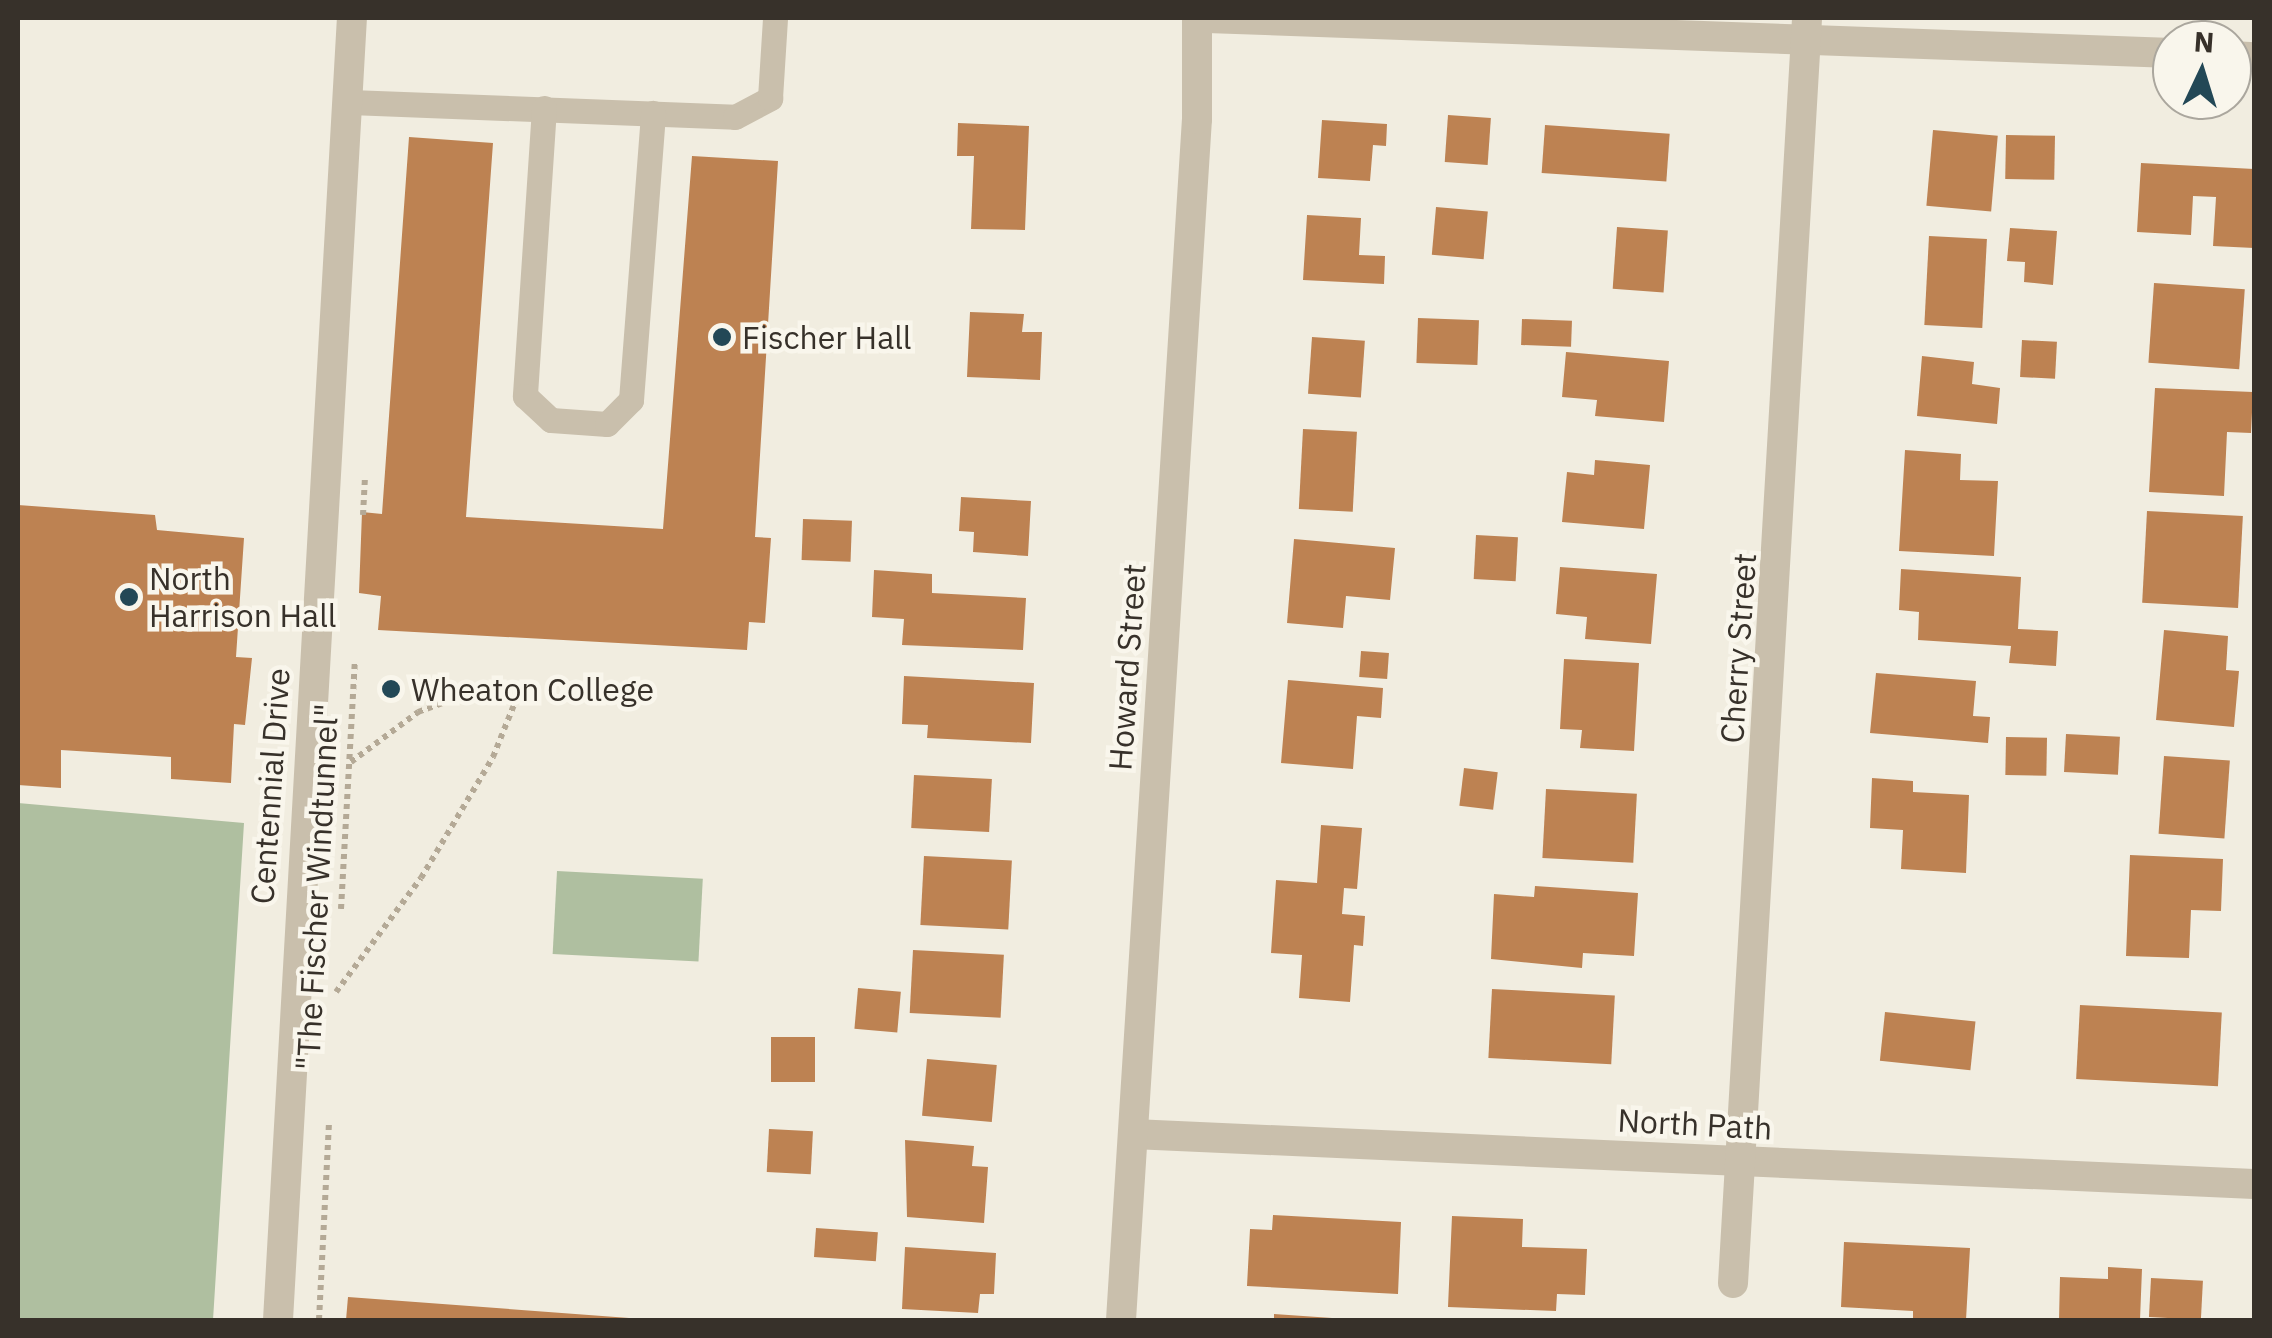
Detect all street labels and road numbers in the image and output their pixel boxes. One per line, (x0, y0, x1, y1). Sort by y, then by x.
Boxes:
street label: Cherry Street (1712, 552, 1764, 744)
street label: Howard Street (1101, 562, 1153, 772)
street label: Centennial Drive (243, 667, 297, 905)
street label: "The Fischer Windtunnel" (288, 703, 346, 1071)
street label: North Path (1617, 1101, 1773, 1147)

